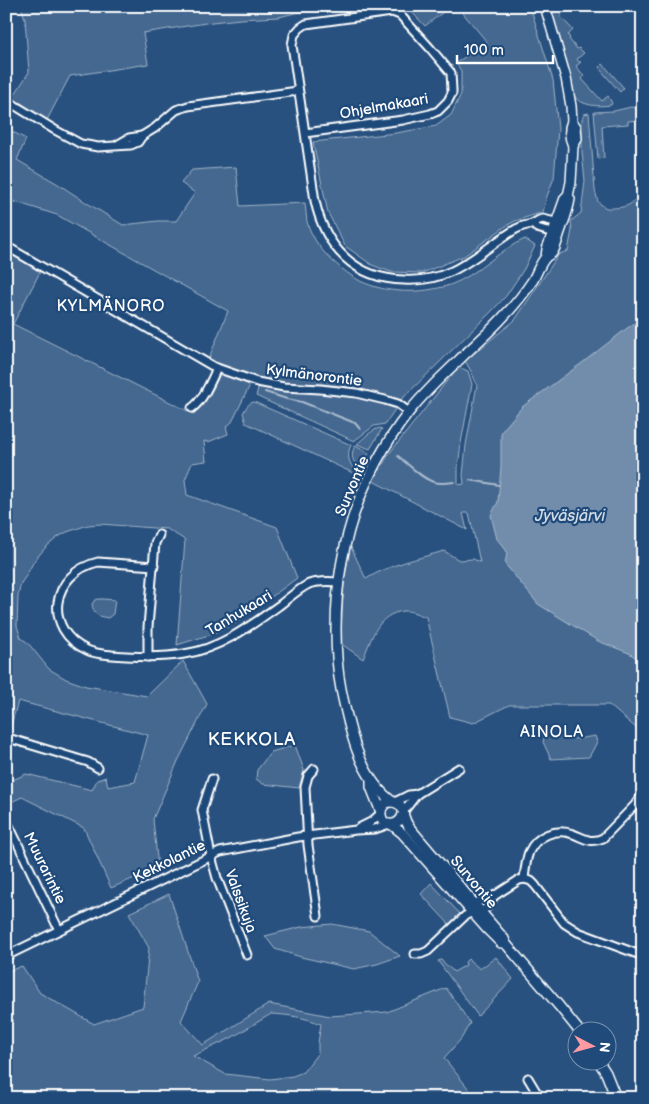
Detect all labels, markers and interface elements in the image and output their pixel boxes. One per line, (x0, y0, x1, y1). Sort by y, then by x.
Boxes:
scale bar (457, 32, 553, 64)
text: 100 m (464, 41, 504, 60)
street label: Ohjelmakaari (338, 89, 430, 124)
district label: KYLMÄNORO (56, 295, 166, 316)
street label: Kylmänorontie (265, 360, 363, 391)
street label: Survontie (331, 453, 374, 519)
water label: Jyväsjärvi (534, 507, 607, 526)
street label: Tanhukaari (203, 586, 276, 641)
district label: AINOLA (520, 723, 584, 742)
district label: KEKKOLA (208, 729, 296, 750)
street label: Muurarintie (19, 829, 70, 907)
street label: Kekkolantie (130, 836, 209, 887)
street label: Survontie (446, 852, 501, 913)
street label: Valssikuja (220, 867, 261, 935)
north arrow (566, 1022, 616, 1072)
text: N (595, 1041, 613, 1053)

